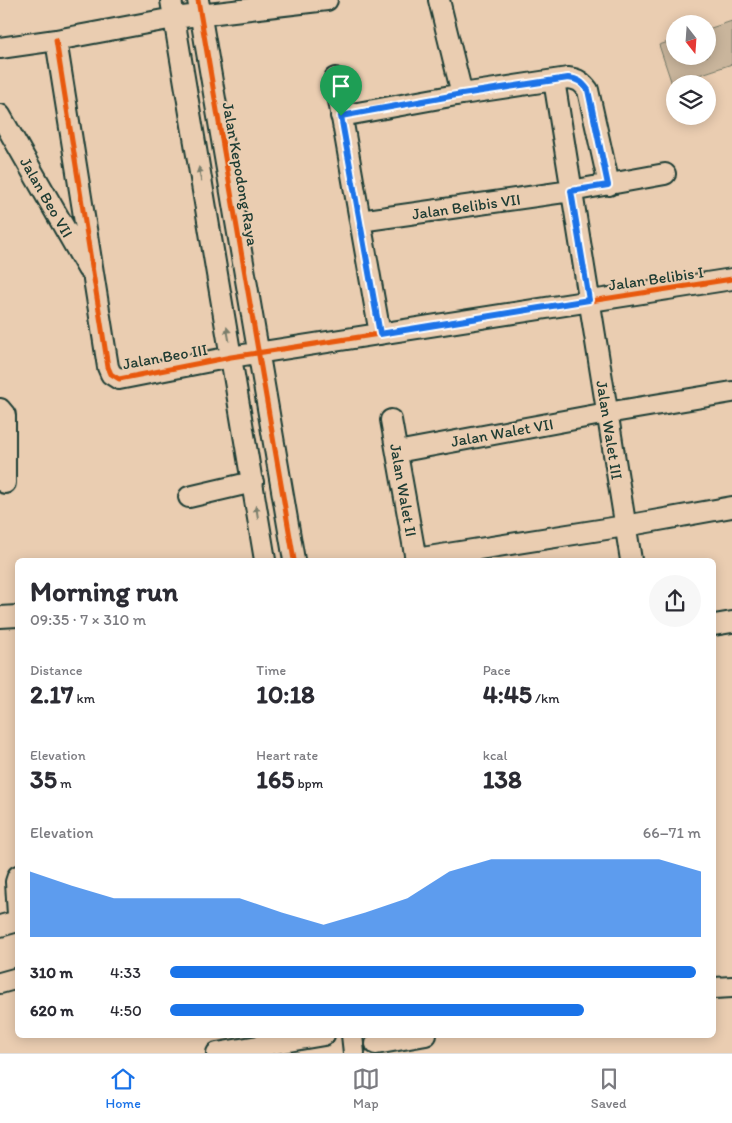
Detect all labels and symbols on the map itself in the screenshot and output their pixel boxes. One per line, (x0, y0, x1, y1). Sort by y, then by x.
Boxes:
north arrow (666, 15, 716, 65)
pin (320, 65, 362, 116)
street label: Jalan Kepodong Raya (218, 101, 263, 248)
street label: Jalan Beo VII (16, 154, 77, 241)
one-way arrow (196, 166, 204, 182)
street label: Jalan Belibis VII (411, 189, 522, 224)
street label: Jalan Belibis I (607, 262, 705, 295)
one-way arrow (223, 326, 231, 342)
street label: Jalan Beo III (121, 340, 209, 373)
street label: Jalan Walet III (592, 379, 627, 481)
street label: Jalan Walet VII (449, 414, 555, 451)
street label: Jalan Walet II (386, 442, 421, 538)
one-way arrow (253, 504, 261, 520)

